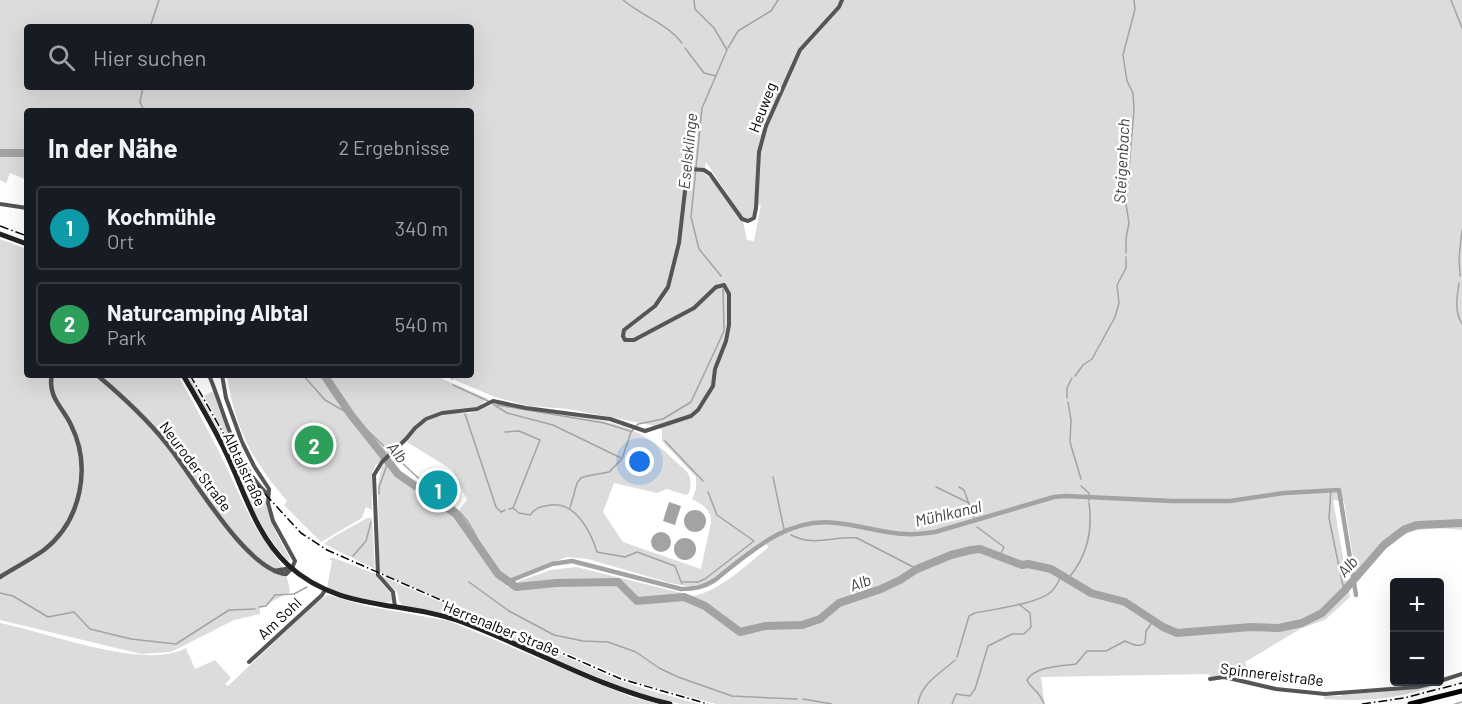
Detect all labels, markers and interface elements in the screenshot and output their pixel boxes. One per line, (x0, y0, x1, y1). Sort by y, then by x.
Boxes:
search box (24, 24, 474, 90)
icon: search (45, 41, 78, 74)
text: Hier suchen (93, 44, 206, 70)
street label: Heuweg (744, 79, 780, 135)
water label: Eselsklinge (674, 112, 700, 190)
water label: Steigenbach (1109, 118, 1133, 204)
text: In der Nähe (48, 132, 178, 163)
text: 2 Ergebnisse (338, 135, 450, 159)
text: Kochmühle (107, 203, 216, 229)
text: 1 (66, 216, 73, 240)
text: 340 m (395, 216, 448, 240)
text: Ort (107, 229, 134, 253)
text: Naturcamping Albtal (107, 299, 308, 325)
text: 2 (64, 312, 75, 336)
text: 540 m (395, 312, 448, 336)
text: Park (107, 325, 146, 349)
street label: Neuroder Straße (156, 417, 236, 515)
pin: 2 (294, 422, 334, 468)
street label: Albtalstraße (220, 429, 270, 509)
water label: Alb (384, 438, 412, 466)
your location (625, 447, 654, 476)
pin: 1 (418, 468, 458, 512)
water label: Mühlkanal (913, 496, 984, 530)
water label: Alb (1333, 552, 1361, 580)
water label: Alb (847, 569, 873, 595)
map controls (1390, 578, 1444, 686)
button: + (1390, 578, 1444, 632)
street label: Am Sohl (253, 593, 305, 643)
street label: Herrenalber Straße (441, 596, 563, 660)
button: − (1390, 632, 1444, 686)
street label: Spinnereistraße (1219, 659, 1325, 689)

